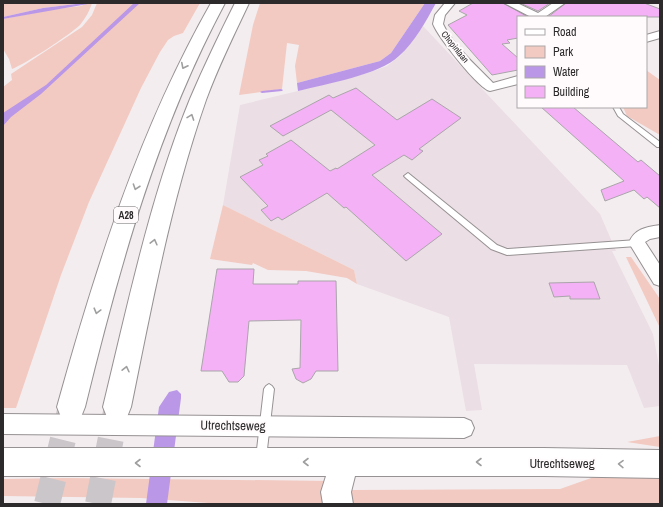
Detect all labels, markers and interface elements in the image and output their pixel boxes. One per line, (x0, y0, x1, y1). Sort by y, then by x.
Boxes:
legend (517, 16, 647, 108)
text: Road (553, 24, 577, 40)
street label: Chopinlaan (438, 29, 472, 65)
text: Park (553, 44, 573, 60)
one-way arrow (181, 62, 189, 69)
text: Water (553, 64, 580, 80)
text: Building (553, 84, 590, 100)
one-way arrow (187, 114, 195, 121)
one-way arrow (132, 183, 141, 190)
road number: A28 (114, 207, 138, 223)
one-way arrow (149, 239, 158, 246)
one-way arrow (93, 307, 102, 314)
one-way arrow (121, 365, 129, 372)
street label: Utrechtseweg (200, 416, 266, 435)
street label: Utrechtseweg (529, 455, 595, 472)
one-way arrow (303, 458, 309, 466)
one-way arrow (476, 458, 482, 467)
one-way arrow (135, 459, 141, 467)
one-way arrow (618, 460, 624, 468)

